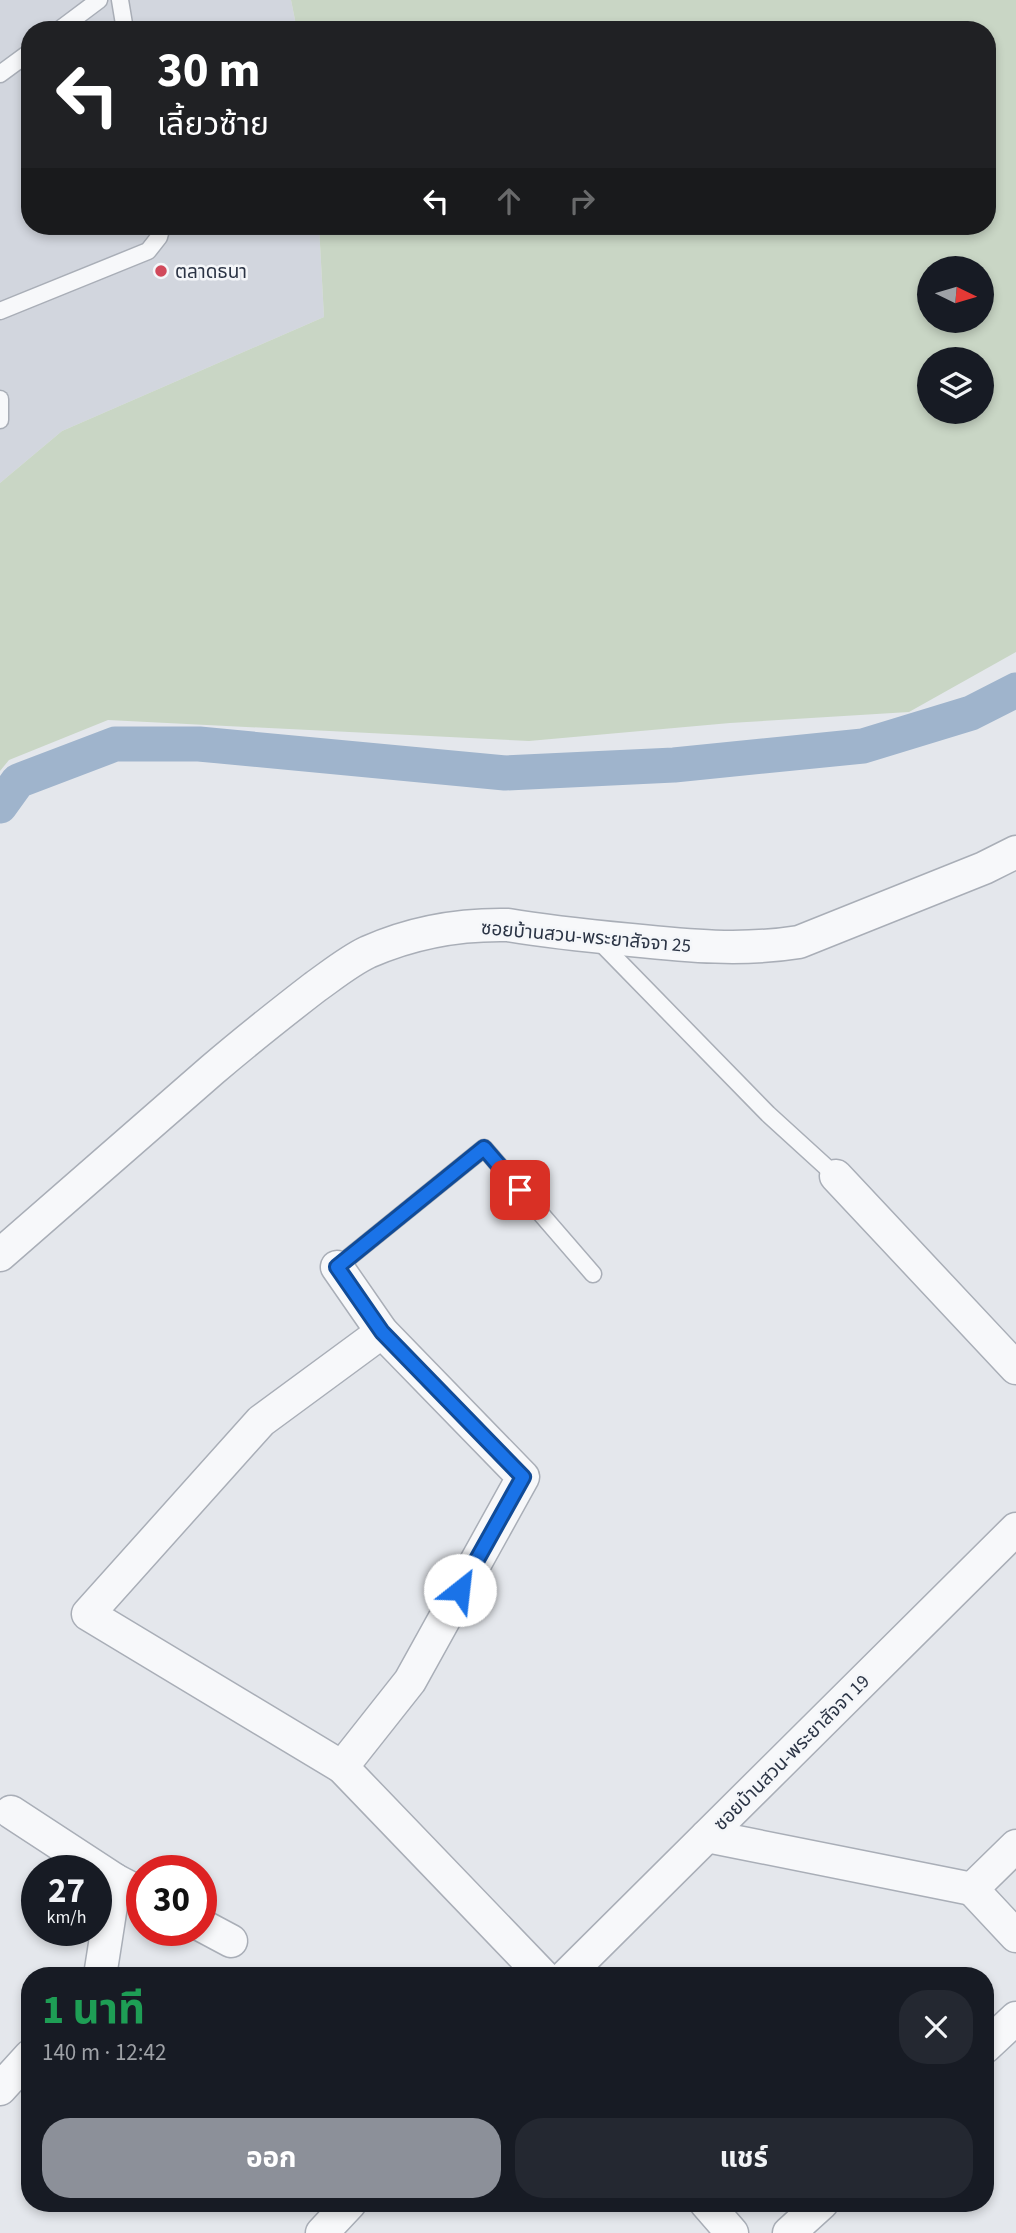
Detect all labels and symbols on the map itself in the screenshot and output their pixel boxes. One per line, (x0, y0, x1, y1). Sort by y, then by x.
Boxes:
north arrow (917, 256, 994, 332)
place label: ตลาดธนา (175, 259, 247, 286)
marker: ตลาดธนา (153, 263, 169, 279)
street label: ซอยบ้านสวน-พระยาสัจจา 25 (480, 915, 692, 960)
pin (490, 1160, 550, 1220)
position arrow (423, 1553, 497, 1627)
street label: ซอยบ้านสวน-พระยาสัจจา 19 (708, 1669, 876, 1837)
speed limit sign: 30 (126, 1855, 217, 1946)

